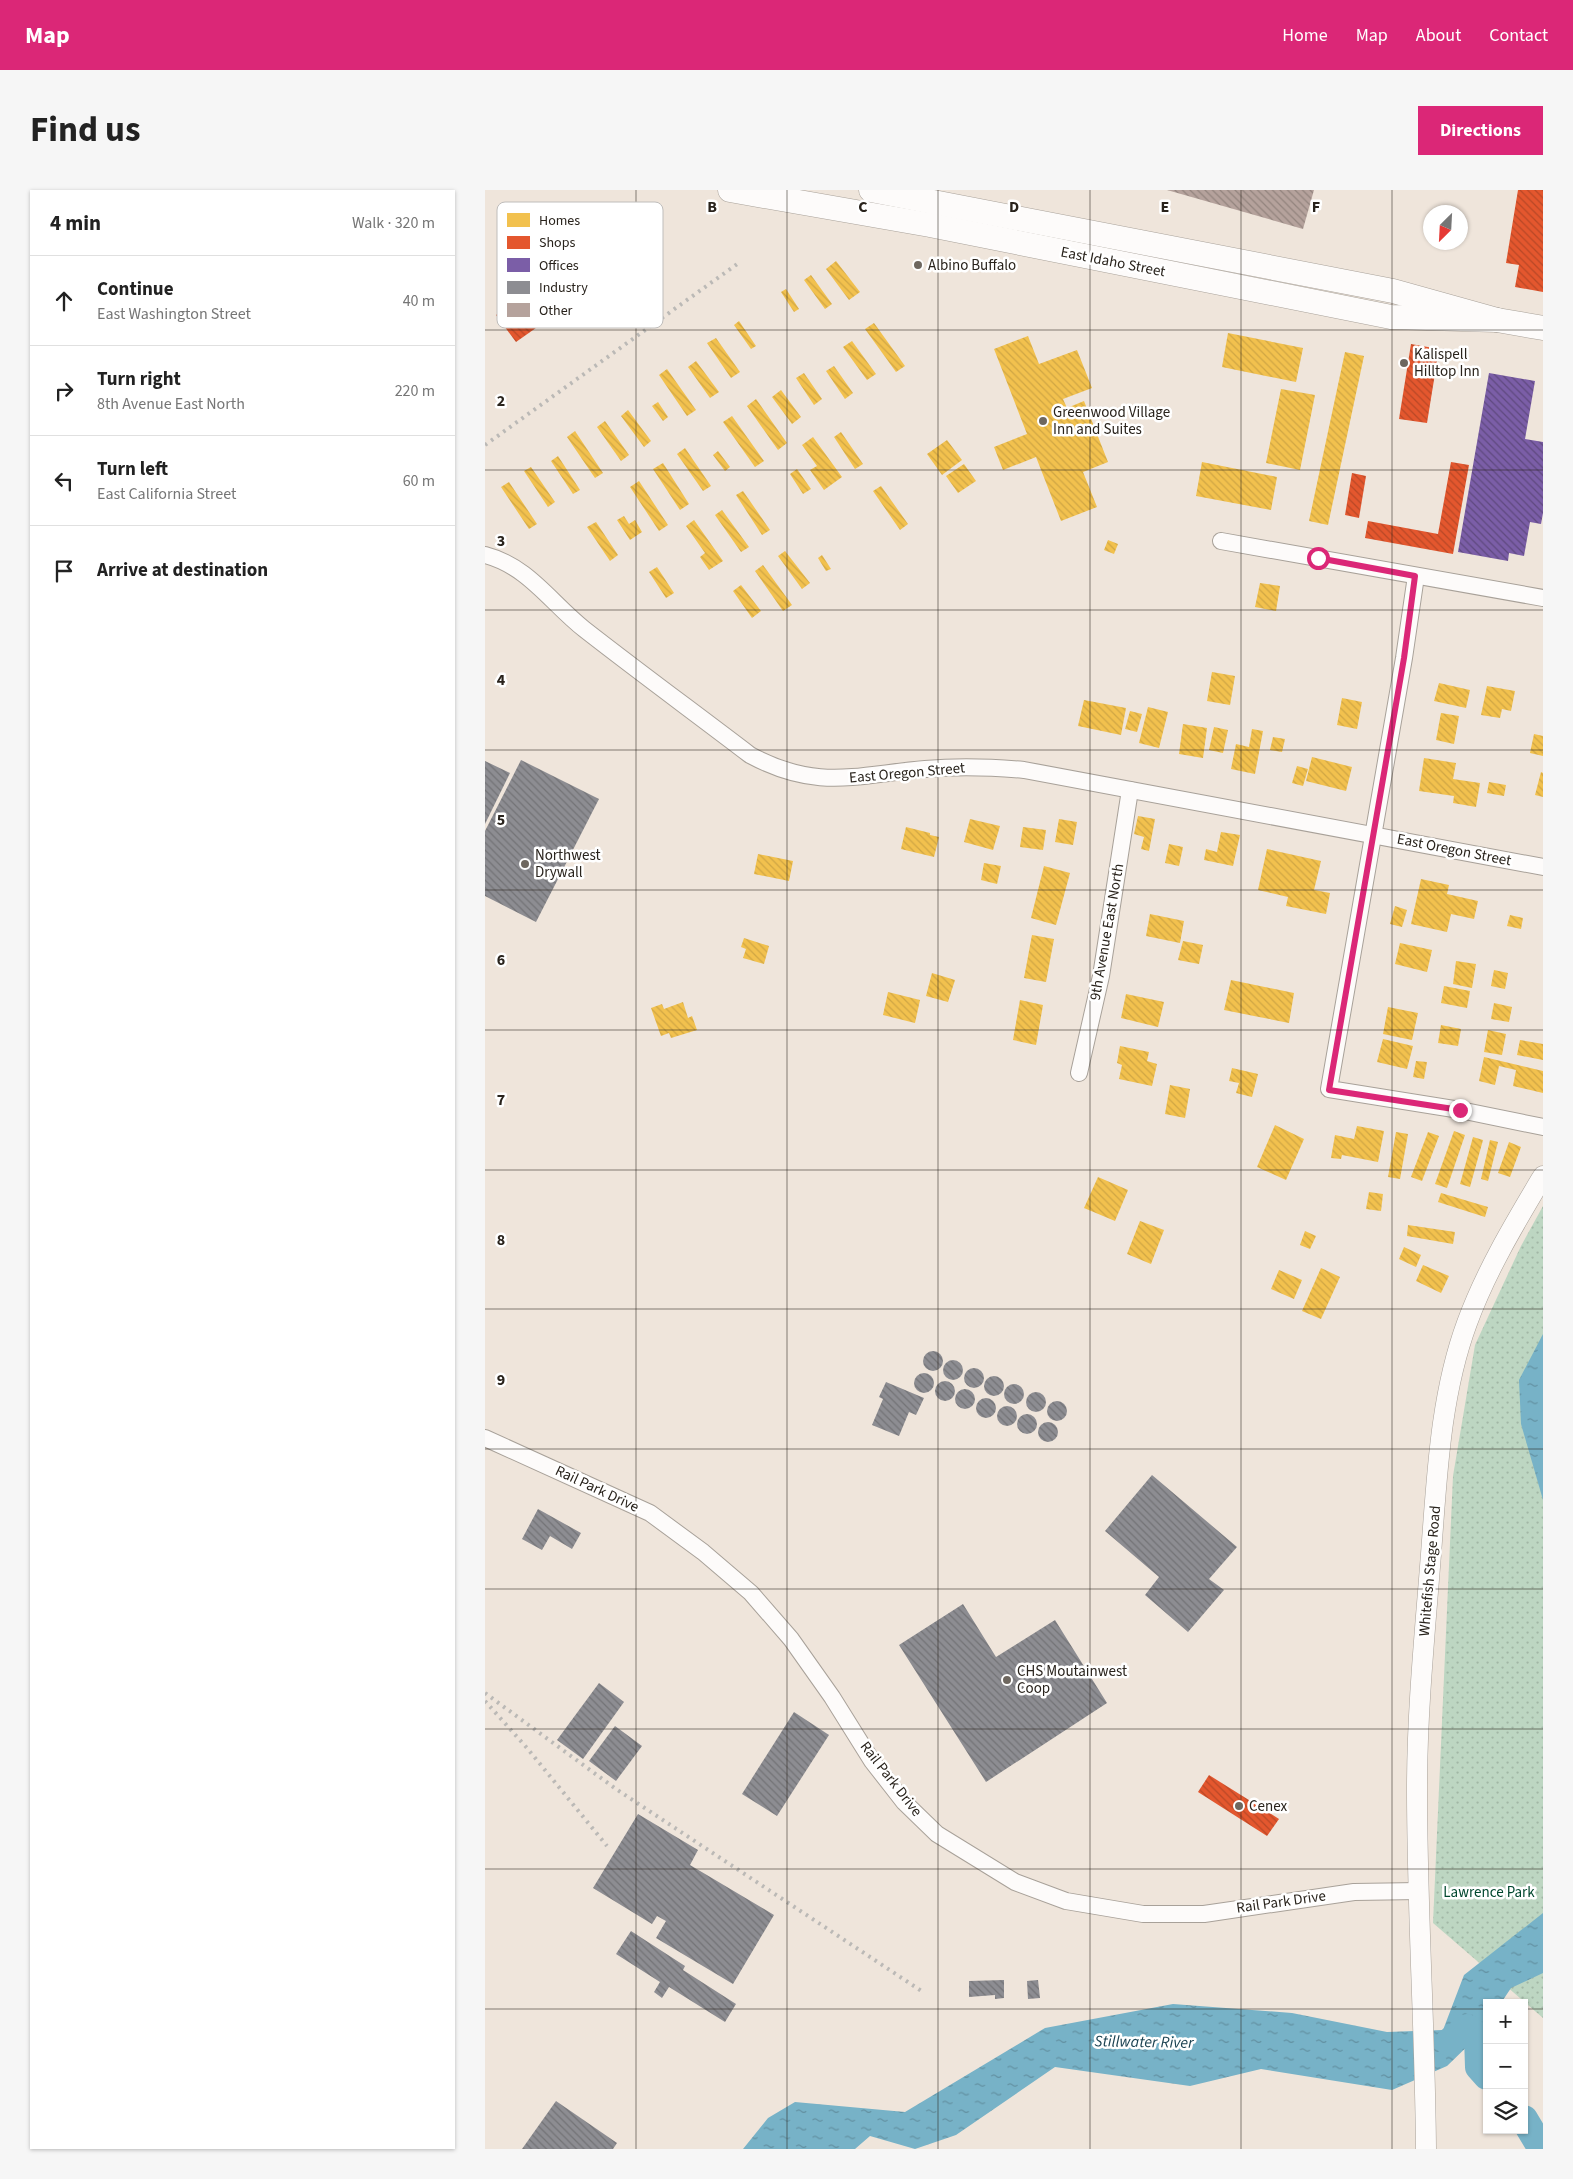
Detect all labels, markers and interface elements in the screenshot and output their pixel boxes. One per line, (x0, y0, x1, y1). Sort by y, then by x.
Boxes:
text: Map (25, 18, 70, 53)
text: Home (1282, 23, 1328, 48)
text: Map (1356, 23, 1388, 48)
text: About (1416, 23, 1461, 48)
text: Contact (1489, 23, 1548, 48)
text: Find us (30, 105, 140, 155)
button: Directions (1418, 106, 1543, 155)
text: B (707, 196, 717, 218)
text: C (858, 196, 868, 218)
text: D (1009, 196, 1019, 218)
text: E (1161, 196, 1169, 218)
text: F (1312, 196, 1320, 218)
legend (497, 202, 663, 328)
north arrow (1423, 205, 1468, 250)
text: 4 min (50, 208, 101, 238)
text: Homes (539, 211, 580, 231)
text: Walk · 320 m (352, 212, 435, 234)
text: Shops (539, 233, 575, 253)
street label: East Idaho Street (1059, 242, 1167, 282)
place label: Albino Buffalo (928, 255, 1016, 276)
text: Offices (539, 256, 579, 276)
marker: Albino Buffalo (912, 259, 924, 271)
text: Continue (97, 276, 174, 303)
text: Industry (539, 278, 588, 298)
icon: ahead (50, 287, 78, 315)
text: 40 m (403, 290, 435, 312)
text: Other (539, 301, 573, 321)
text: East Washington Street (97, 303, 251, 325)
place label: Kalispell Hilltop Inn (1414, 344, 1480, 382)
marker: Kalispell Hilltop Inn (1398, 357, 1410, 369)
text: Turn right (97, 366, 181, 393)
icon: right (50, 377, 78, 405)
text: 220 m (395, 380, 435, 402)
text: 2 (497, 390, 505, 412)
text: 8th Avenue East North (97, 393, 245, 415)
place label: Greenwood Village Inn and Suites (1053, 402, 1170, 440)
marker: Greenwood Village Inn and Suites (1037, 415, 1049, 427)
text: Turn left (97, 456, 168, 483)
icon: left (50, 467, 78, 495)
text: 60 m (403, 470, 435, 492)
text: East California Street (97, 483, 236, 505)
text: 3 (497, 530, 505, 552)
route start (1307, 547, 1330, 570)
icon: arrive (50, 557, 78, 585)
text: Arrive at destination (97, 557, 268, 584)
text: 4 (497, 669, 506, 691)
street label: East Oregon Street (848, 757, 966, 789)
text: 5 (497, 809, 505, 831)
street label: East Oregon Street (1395, 829, 1513, 871)
place label: Northwest Drywall (535, 845, 601, 883)
marker: Northwest Drywall (519, 858, 531, 870)
street label: 9th Avenue East North (1085, 862, 1129, 1002)
text: 6 (497, 949, 505, 971)
text: 7 (497, 1089, 505, 1111)
route end (1449, 1099, 1472, 1122)
text: 8 (497, 1229, 505, 1251)
text: 9 (497, 1369, 505, 1391)
street label: Rail Park Drive (552, 1460, 642, 1518)
street label: Whitefish Stage Road (1414, 1505, 1446, 1637)
place label: CHS Moutainwest Coop (1017, 1661, 1127, 1699)
marker: CHS Moutainwest Coop (1001, 1674, 1013, 1686)
street label: Rail Park Drive (855, 1737, 927, 1821)
place label: Cenex (1249, 1796, 1288, 1817)
marker: Cenex (1233, 1800, 1245, 1812)
park label: Lawrence Park (1443, 1882, 1535, 1903)
street label: Rail Park Drive (1235, 1885, 1327, 1919)
map controls (1483, 1999, 1528, 2134)
button: + (1483, 1999, 1528, 2044)
water label: Stillwater River (1094, 2030, 1195, 2054)
button: − (1483, 2044, 1528, 2089)
button: layers (1483, 2089, 1528, 2134)

